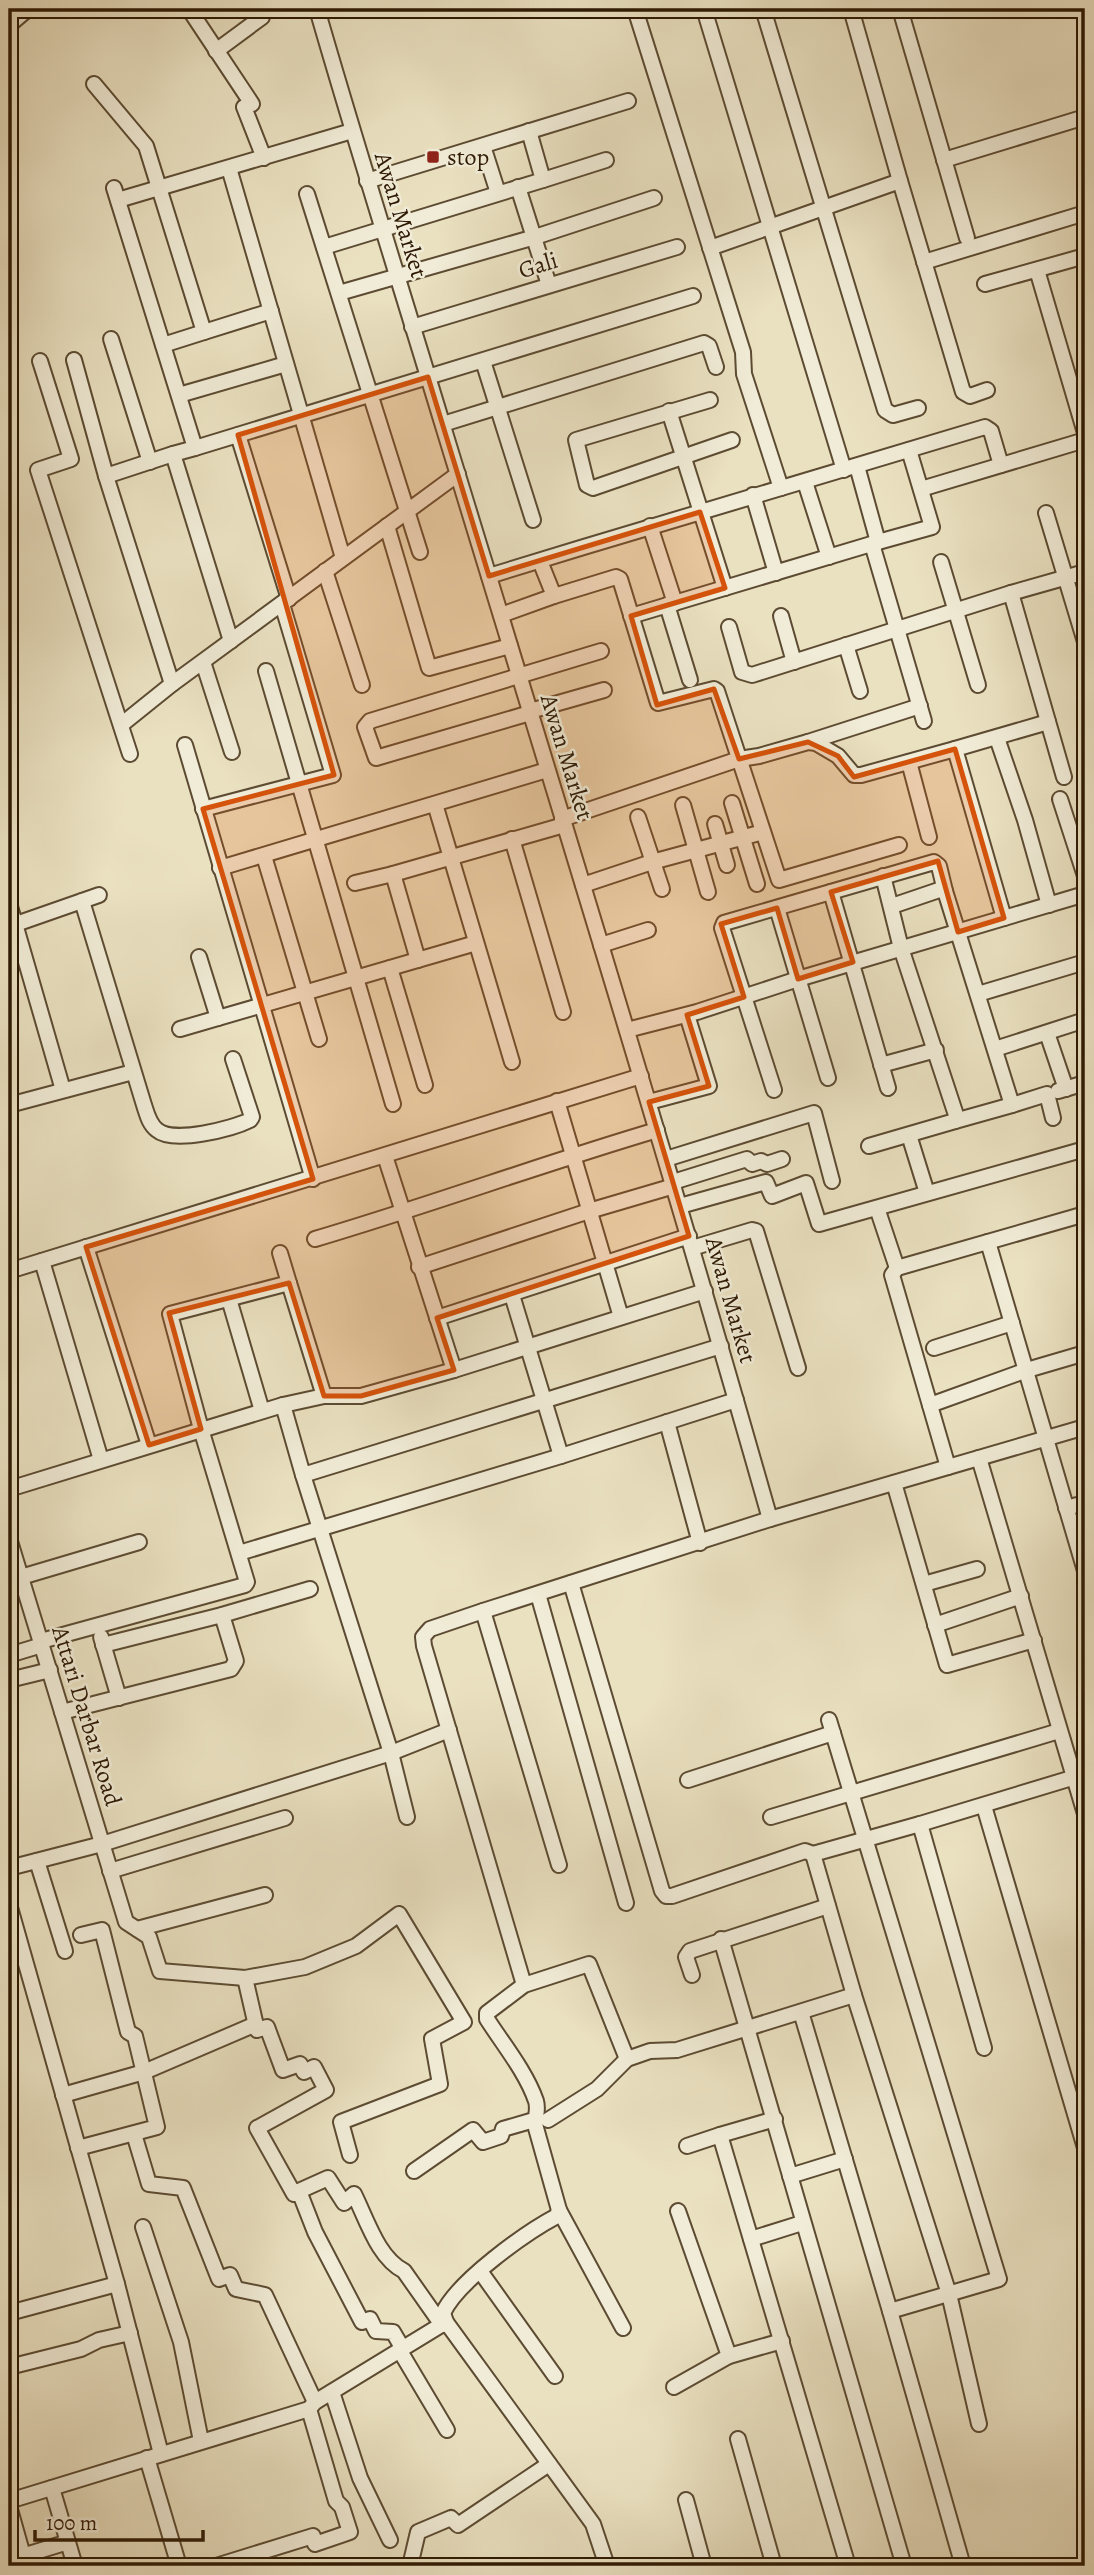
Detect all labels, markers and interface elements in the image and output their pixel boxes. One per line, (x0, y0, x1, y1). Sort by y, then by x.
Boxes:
place label: stop (447, 141, 489, 173)
street label: Awan Market (366, 147, 435, 282)
marker: stop (425, 149, 441, 165)
street label: Gali (514, 244, 562, 286)
street label: Awan Market (532, 689, 601, 824)
street label: Awan Market (697, 1232, 764, 1367)
street label: Attari Darbar Road (44, 1621, 130, 1810)
scale bar (35, 2498, 203, 2542)
text: 100 m (46, 2509, 97, 2537)

